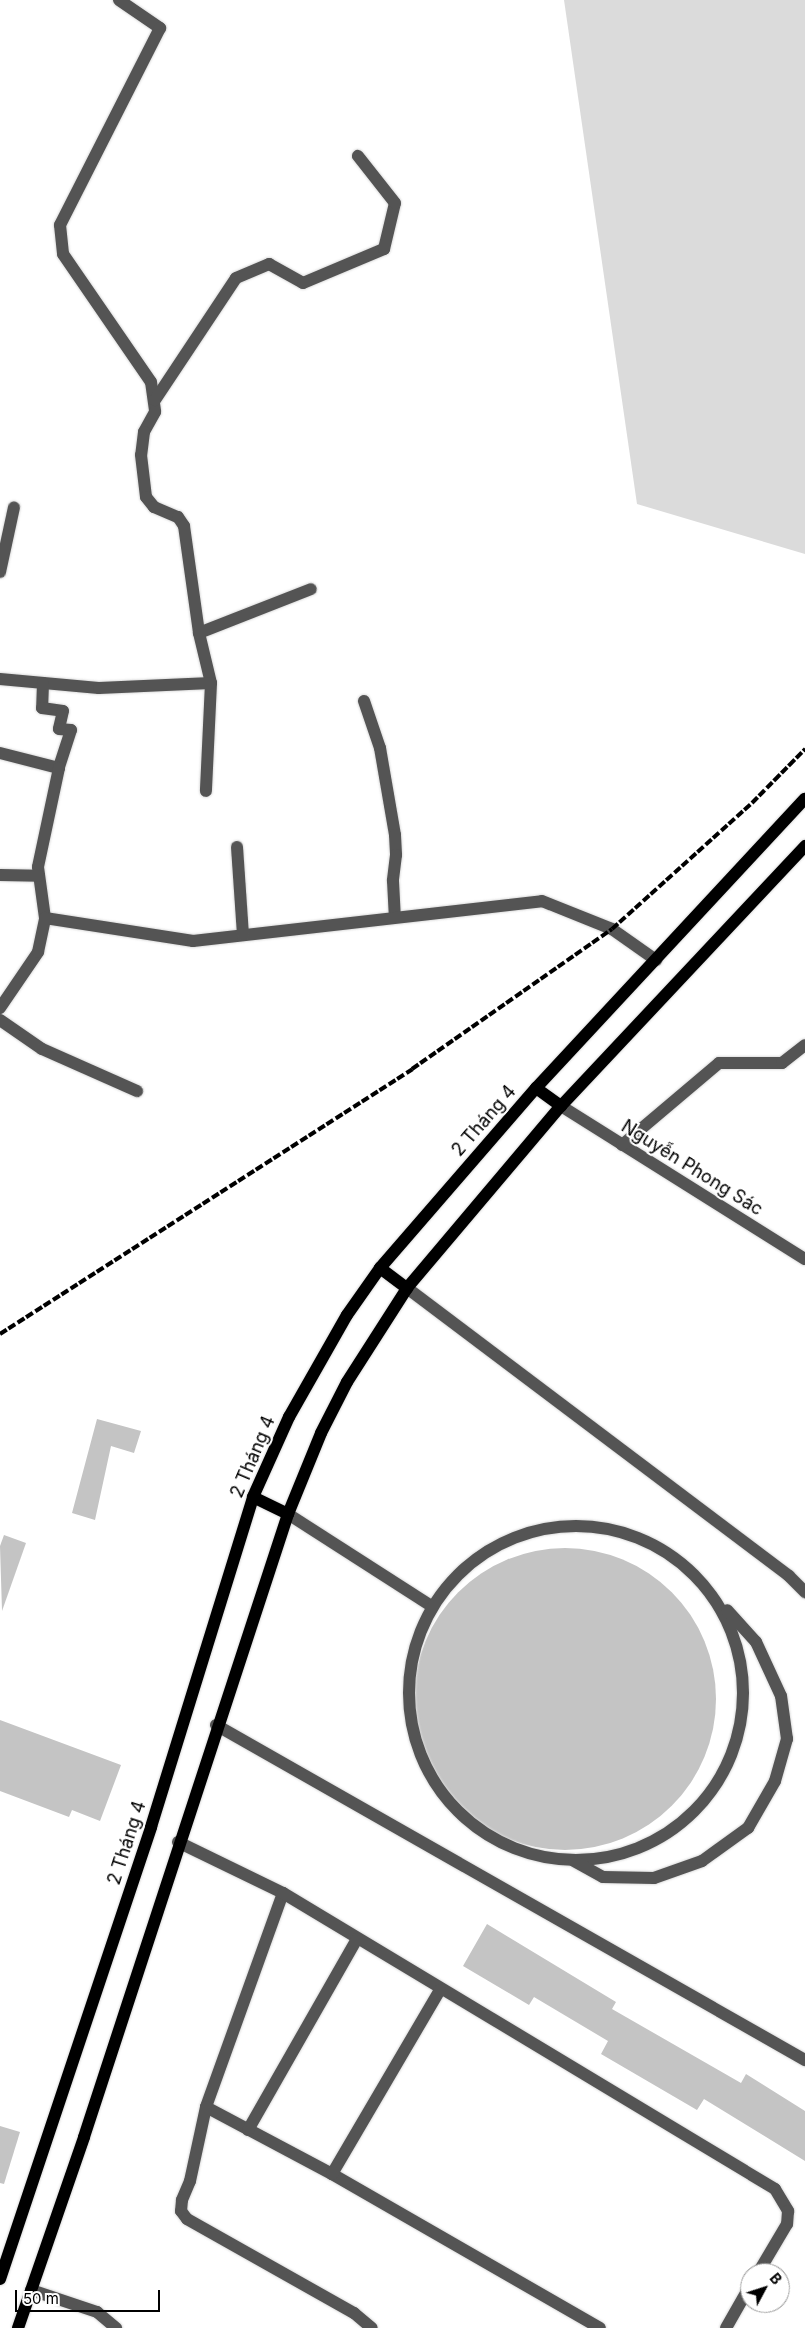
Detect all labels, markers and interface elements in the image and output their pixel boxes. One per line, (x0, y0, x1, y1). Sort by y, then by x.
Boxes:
street label: 2 Tháng 4 (447, 1081, 521, 1161)
street label: Nguyễn Phong Sác (617, 1116, 767, 1220)
street label: 2 Tháng 4 (226, 1413, 280, 1501)
street label: 2 Tháng 4 (103, 1798, 151, 1888)
north arrow (740, 2263, 790, 2313)
text: B (767, 2270, 786, 2288)
scale bar (18, 2280, 162, 2312)
text: 50 m (23, 2289, 59, 2308)

